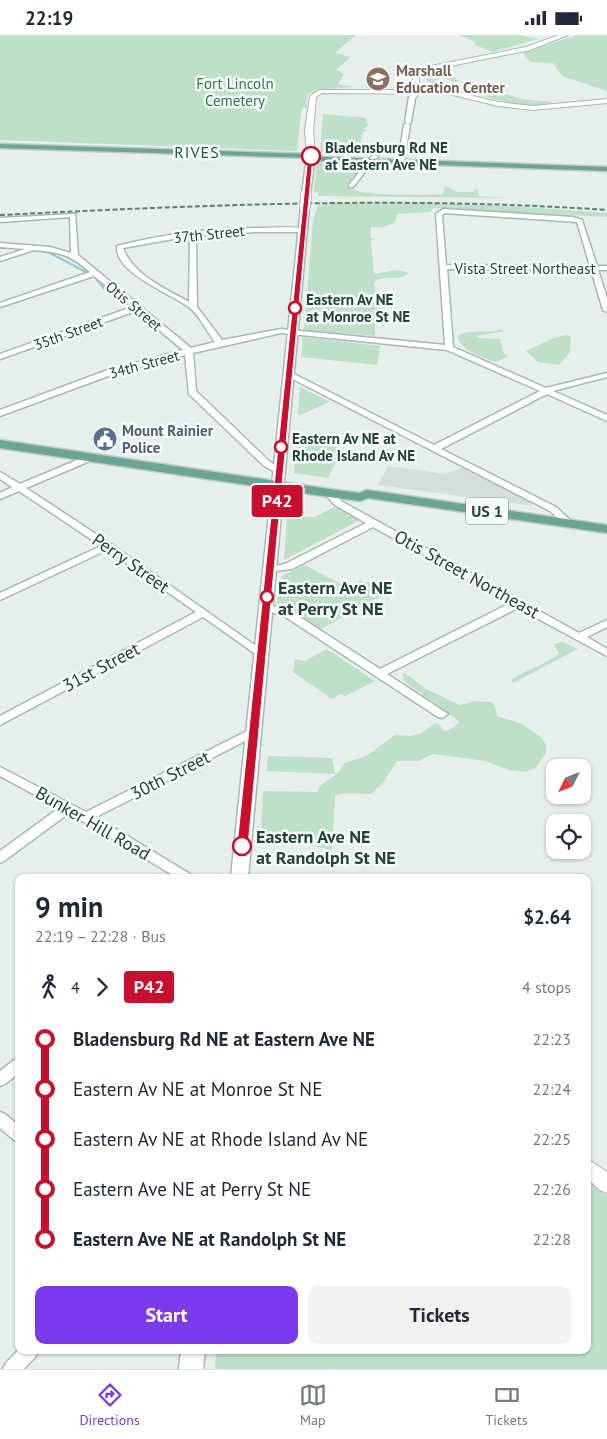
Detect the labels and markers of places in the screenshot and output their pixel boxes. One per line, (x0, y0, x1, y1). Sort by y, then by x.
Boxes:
place label: Marshall Education Center (396, 61, 505, 97)
school or university icon: Marshall Education Center (365, 66, 391, 92)
place label: Bladensburg Rd NE at Eastern Ave NE (325, 138, 448, 174)
marker: Bladensburg Rd NE at Eastern Ave NE (301, 146, 321, 166)
place label: Eastern Av NE at Monroe St NE (306, 290, 410, 326)
marker: Eastern Av NE at Monroe St NE (288, 301, 302, 315)
place label: Mount Rainier Police (122, 421, 214, 457)
public building icon: Mount Rainier Police (92, 426, 118, 452)
place label: Eastern Av NE at Rhode Island Av NE (292, 429, 415, 465)
marker: Eastern Av NE at Rhode Island Av NE (274, 440, 288, 454)
place label: Eastern Ave NE at Perry St NE (278, 576, 393, 620)
marker: Eastern Ave NE at Perry St NE (260, 590, 274, 604)
place label: Eastern Ave NE at Randolph St NE (256, 825, 396, 869)
marker: Eastern Ave NE at Randolph St NE (232, 836, 252, 856)

